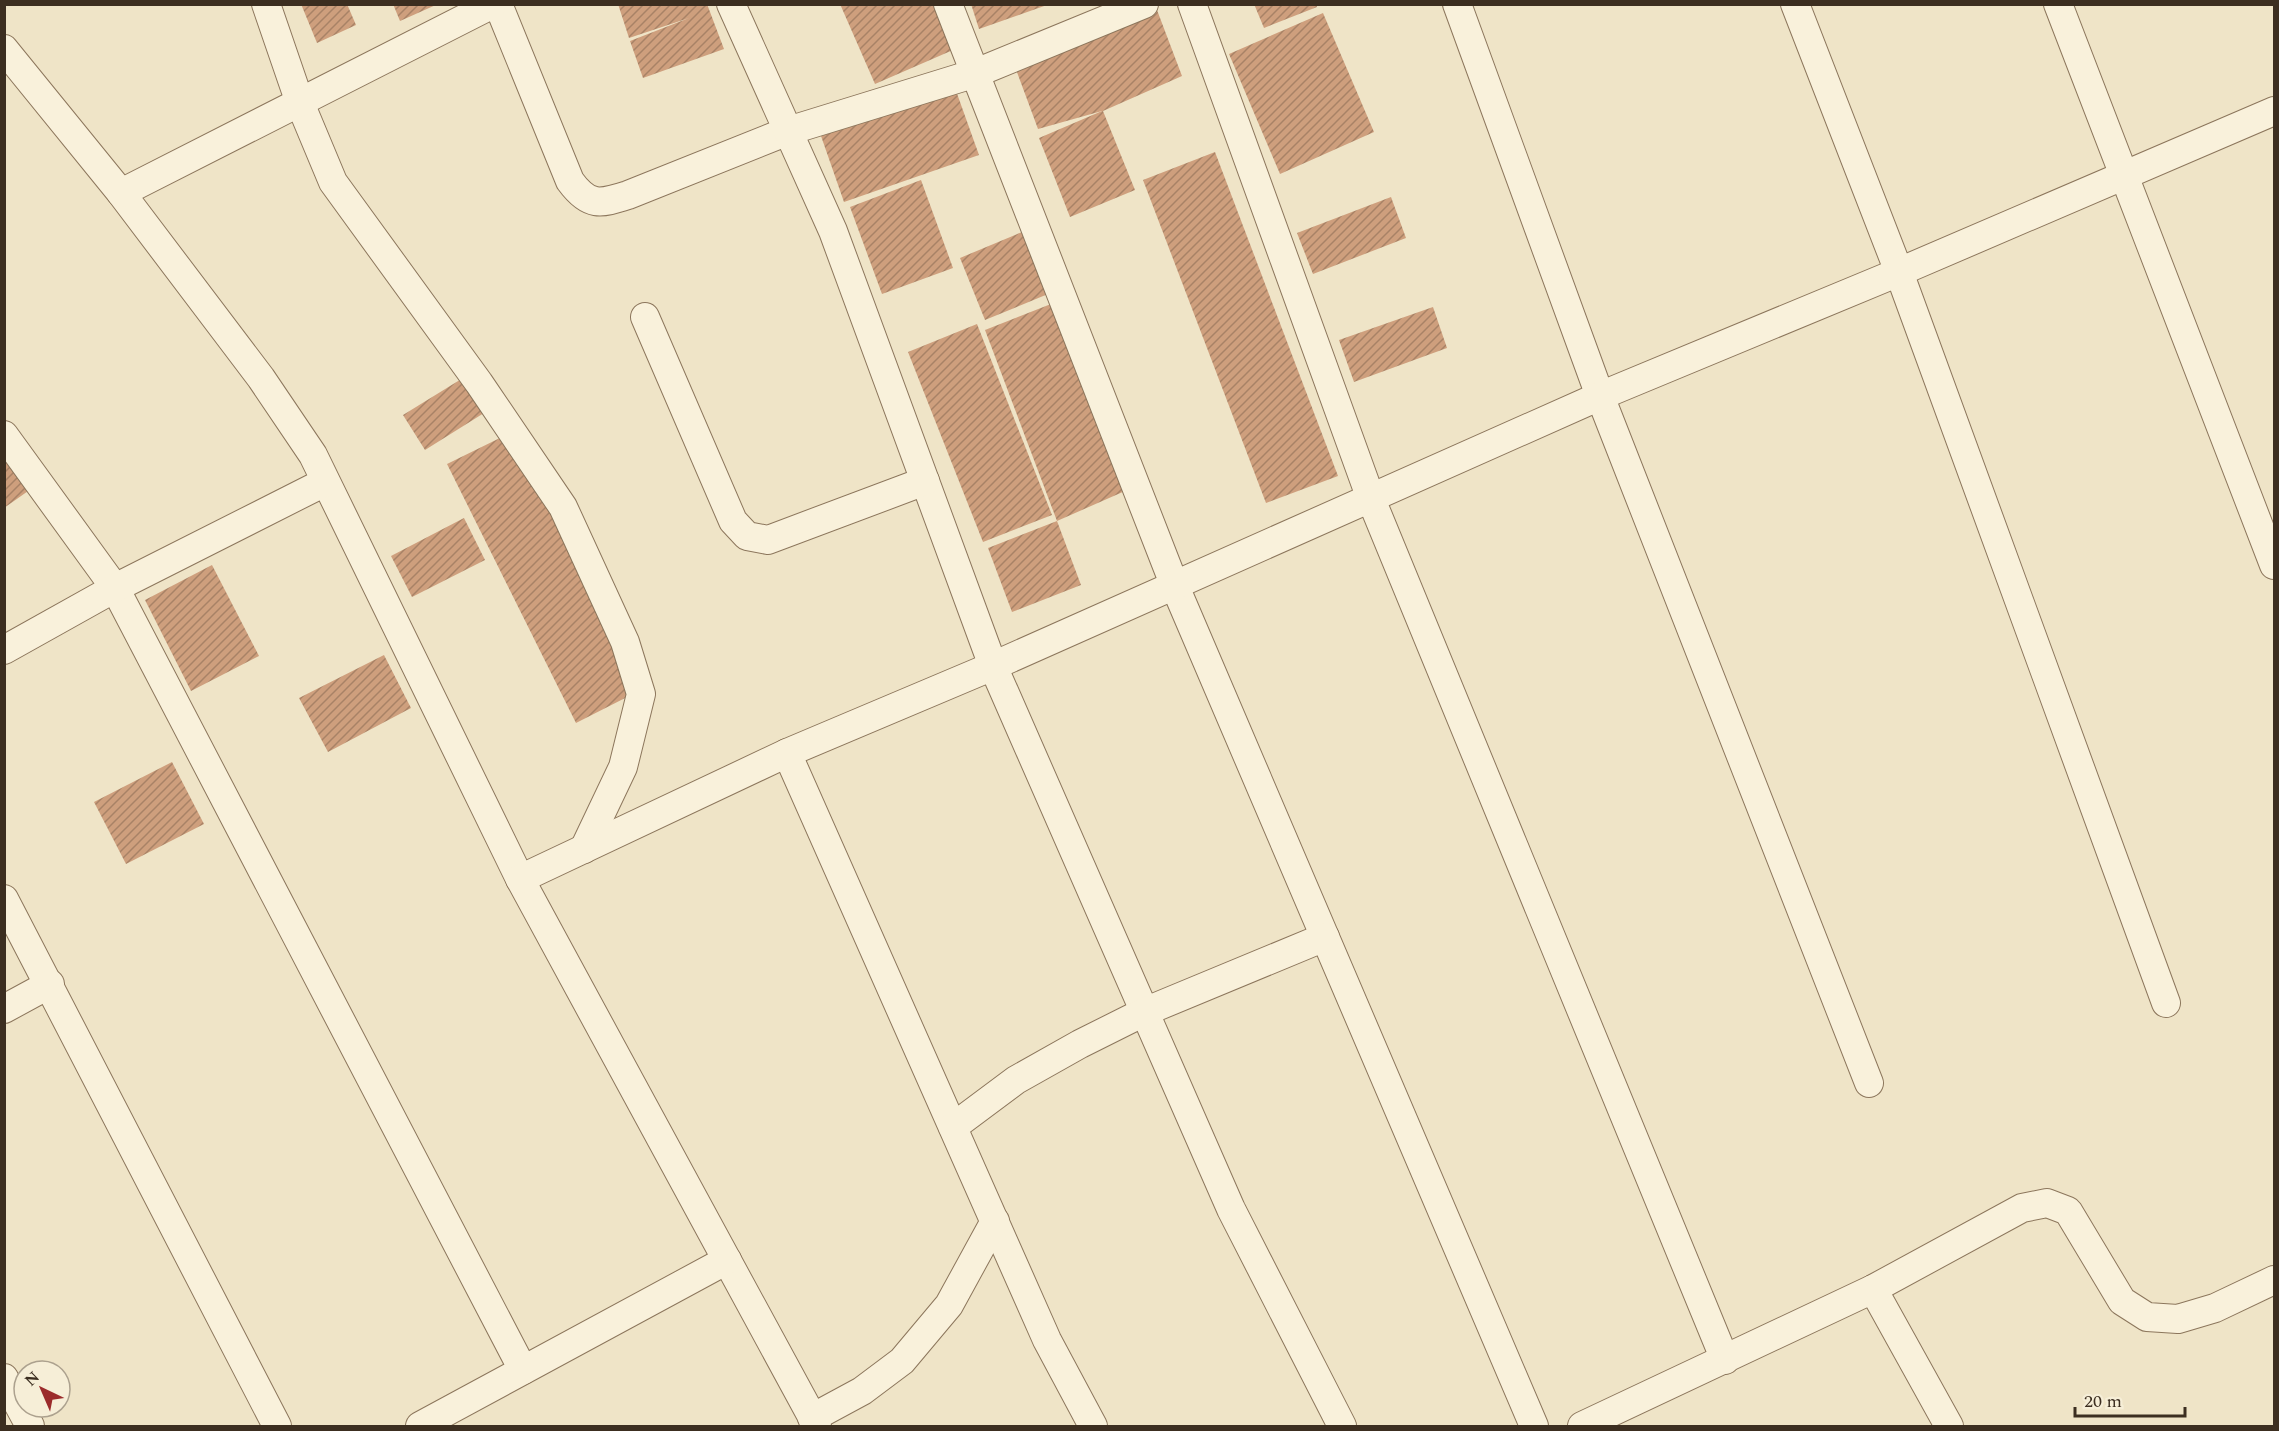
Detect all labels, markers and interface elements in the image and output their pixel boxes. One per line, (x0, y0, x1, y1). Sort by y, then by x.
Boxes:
north arrow (12, 1359, 72, 1419)
text: N (19, 1366, 45, 1392)
scale bar (2075, 1380, 2184, 1418)
text: 20 m (2084, 1388, 2122, 1415)

